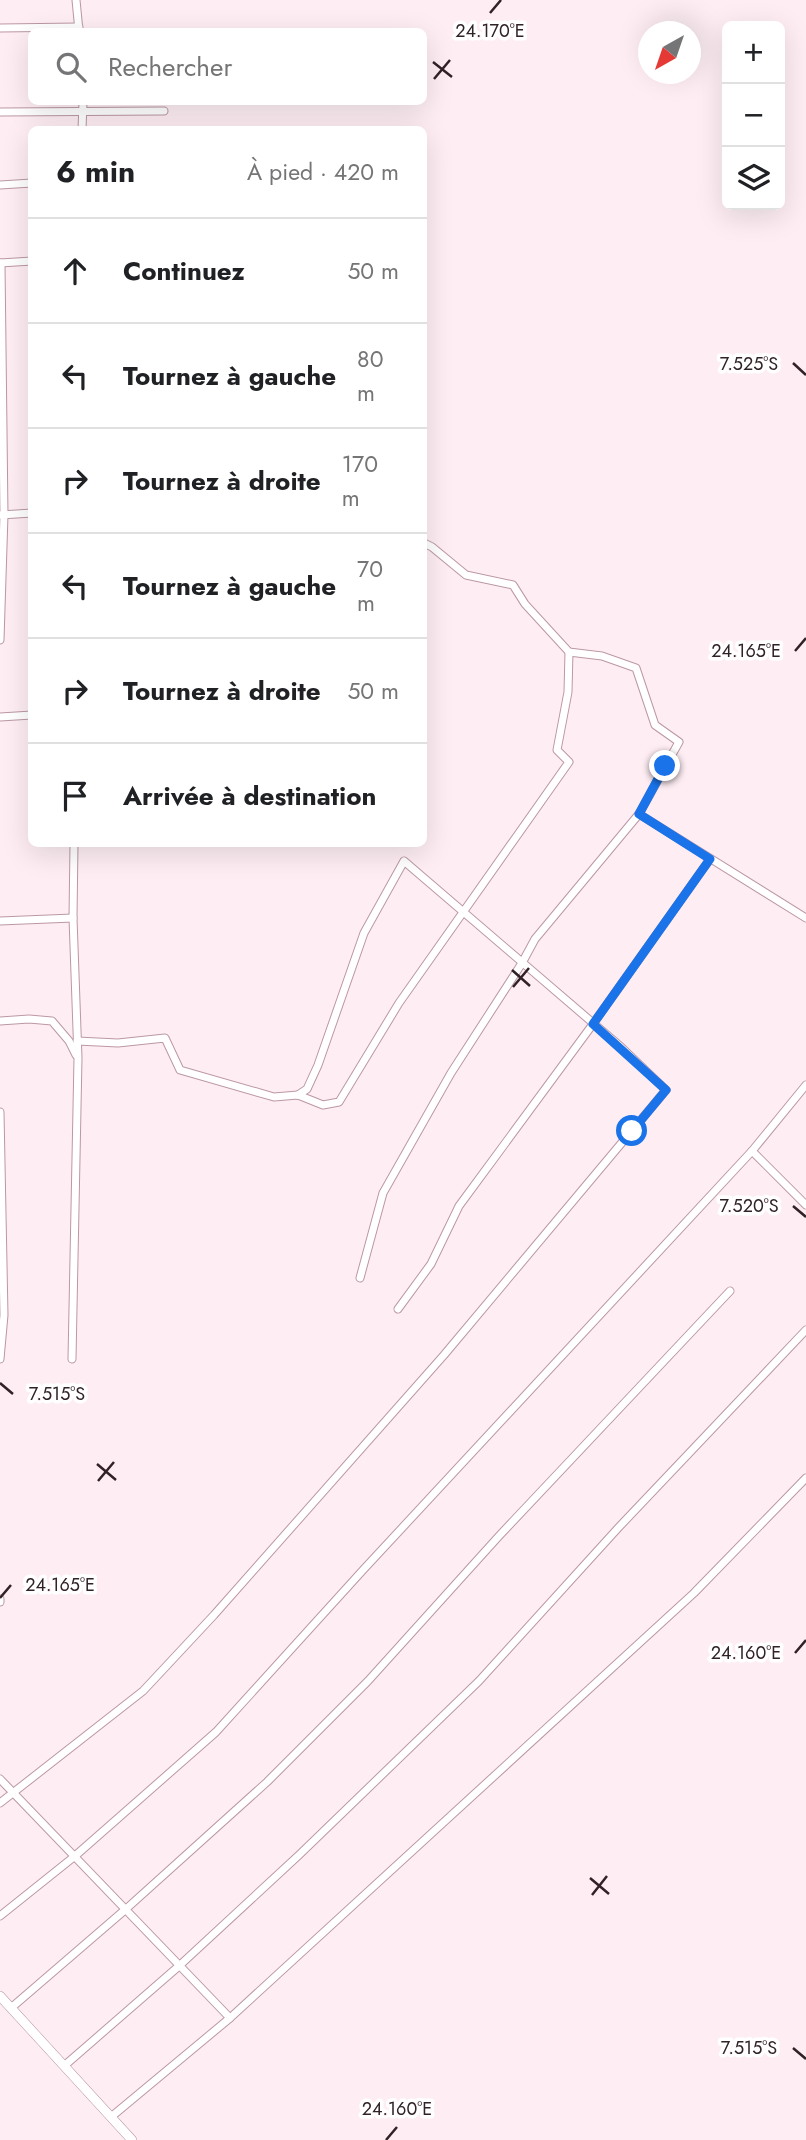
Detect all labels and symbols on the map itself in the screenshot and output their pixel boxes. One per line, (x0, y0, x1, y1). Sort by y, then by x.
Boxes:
text: 24.170°E (455, 18, 525, 44)
north arrow (638, 21, 701, 84)
text: 7.525°S (720, 351, 778, 377)
text: 24.165°E (711, 638, 781, 664)
route end (649, 750, 680, 781)
route start (616, 1115, 647, 1146)
text: 7.520°S (719, 1193, 779, 1219)
text: 7.515°S (29, 1381, 85, 1407)
text: 24.165°E (25, 1572, 95, 1598)
text: 24.160°E (711, 1640, 781, 1666)
text: 7.515°S (721, 2035, 777, 2061)
text: 24.160°E (362, 2096, 432, 2122)

